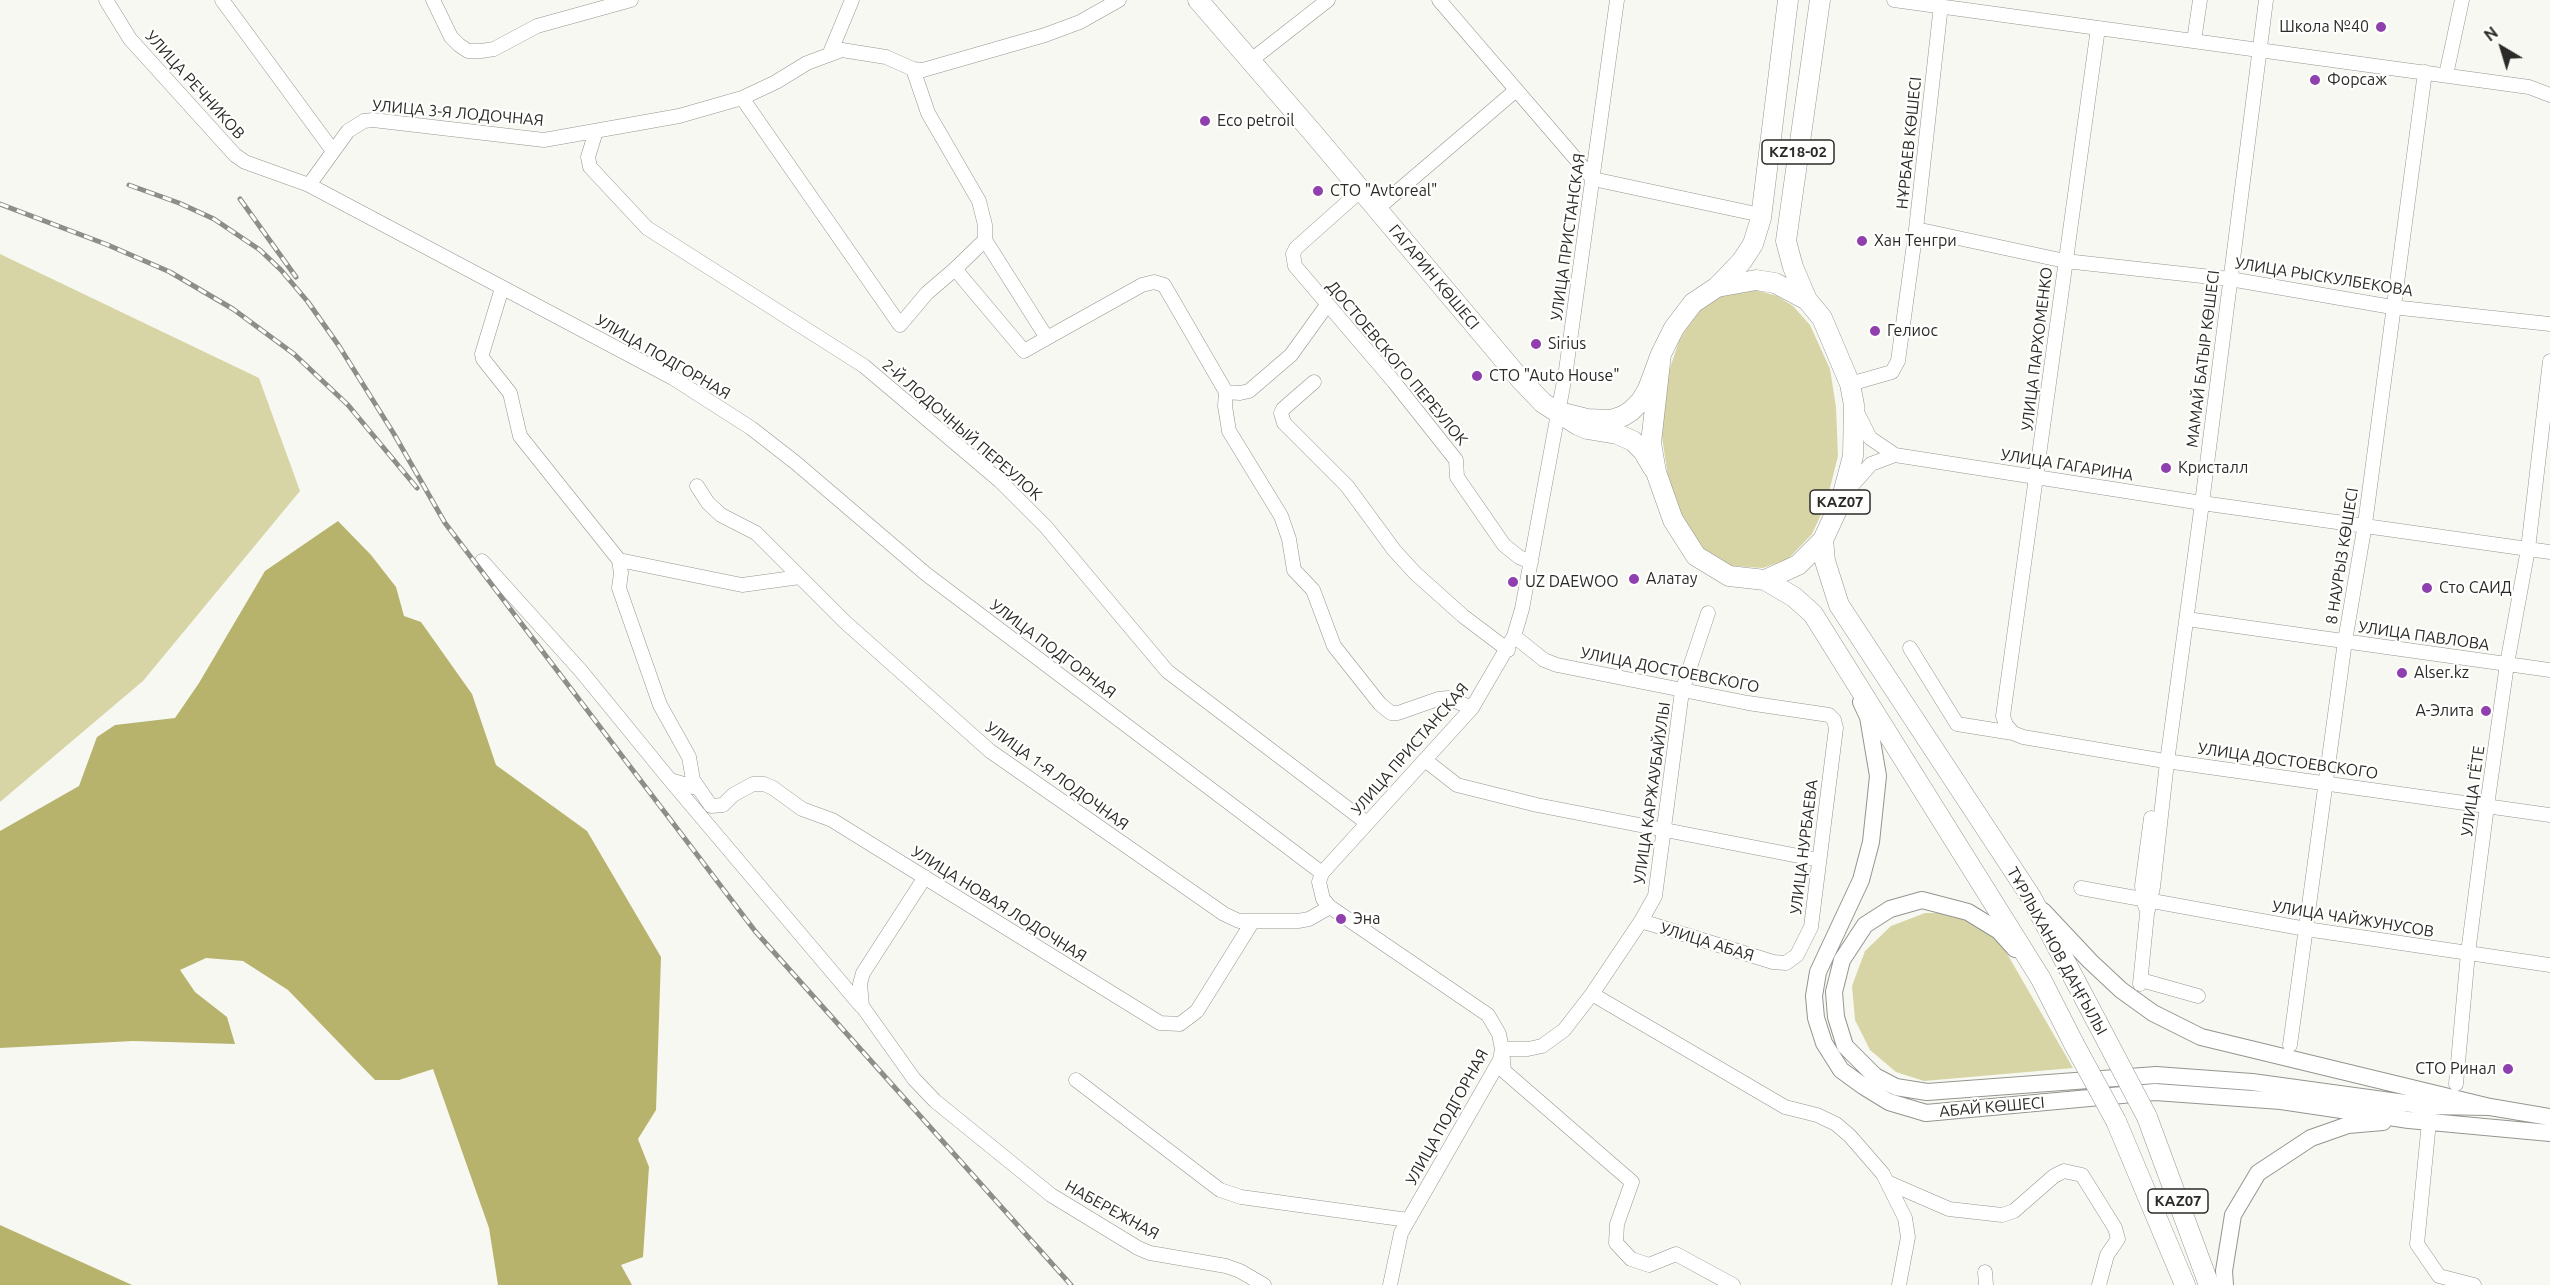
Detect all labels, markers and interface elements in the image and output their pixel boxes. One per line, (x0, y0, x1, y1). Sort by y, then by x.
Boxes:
place label: Школа №40 (2279, 17, 2369, 37)
north arrow (2472, 18, 2532, 78)
marker: Школа №40 (2374, 20, 2388, 34)
text: N (2481, 23, 2501, 45)
street label: УЛИЦА РЕЧНИКОВ (141, 27, 249, 143)
place label: Форсаж (2327, 70, 2387, 90)
marker: Форсаж (2308, 73, 2322, 87)
street label: НҰРБАЕВ КӨШЕСІ (1893, 76, 1925, 210)
street label: УЛИЦА 3-Я ЛОДОЧНАЯ (371, 96, 545, 130)
place label: Eco petroil (1217, 111, 1294, 131)
marker: Eco petroil (1198, 114, 1212, 128)
road number: KZ18-02 (1762, 140, 1834, 164)
street label: УЛИЦА ПРИСТАНСКАЯ (1547, 152, 1589, 322)
place label: СТО "Avtoreal" (1330, 181, 1437, 201)
marker: СТО "Avtoreal" (1311, 184, 1325, 198)
street label: ГАГАРИН КӨШЕСІ (1385, 221, 1483, 333)
place label: Хан Тенгри (1874, 231, 1957, 251)
marker: Хан Тенгри (1855, 234, 1869, 248)
street label: УЛИЦА РЫСКУЛБЕКОВА (2234, 253, 2414, 301)
street label: УЛИЦА ПАРХОМЕНКО (2017, 266, 2057, 432)
street label: МАМАЙ БАТЫР КӨШЕСІ (2183, 269, 2223, 449)
street label: ДОСТОЕВСКОГО ПЕРЕУЛОК (1322, 277, 1472, 449)
street label: УЛИЦА ПОДГОРНАЯ (592, 311, 734, 403)
place label: Гелиос (1887, 321, 1938, 341)
marker: Гелиос (1868, 324, 1882, 338)
place label: Sirius (1548, 334, 1586, 354)
marker: Sirius (1529, 337, 1543, 351)
street label: 2-Й ЛОДОЧНЫЙ ПЕРЕУЛОК (878, 355, 1046, 505)
place label: СТО "Auto House" (1489, 366, 1620, 386)
marker: СТО "Auto House" (1470, 369, 1484, 383)
street label: УЛИЦА ГАГАРИНА (1999, 445, 2135, 485)
place label: Кристалл (2178, 458, 2248, 478)
marker: Кристалл (2159, 461, 2173, 475)
street label: 8 НАУРЫЗ КӨШЕСІ (2322, 486, 2362, 626)
road number: KAZ07 (1810, 490, 1870, 514)
place label: Алатау (1646, 569, 1697, 589)
place label: UZ DAEWOO (1525, 572, 1619, 592)
marker: Алатау (1627, 572, 1641, 586)
marker: UZ DAEWOO (1506, 575, 1520, 589)
place label: Сто САИД (2439, 578, 2512, 598)
marker: Сто САИД (2420, 581, 2434, 595)
street label: УЛИЦА ПОДГОРНАЯ (986, 596, 1120, 702)
street label: УЛИЦА ПАВЛОВА (2357, 617, 2491, 655)
street label: УЛИЦА ДОСТОЕВСКОГО (1579, 643, 1761, 697)
place label: Alser.kz (2414, 663, 2469, 683)
marker: Alser.kz (2395, 666, 2409, 680)
street label: УЛИЦА ПРИСТАНСКАЯ (1347, 679, 1473, 819)
street label: УЛИЦА КАРЖАУБАЙУЛЫ (1630, 701, 1674, 885)
place label: А-Элита (2415, 701, 2474, 721)
marker: А-Элита (2479, 704, 2493, 718)
street label: УЛИЦА 1-Я ЛОДОЧНАЯ (982, 718, 1132, 834)
street label: УЛИЦА ДОСТОЕВСКОГО (2197, 739, 2379, 783)
street label: УЛИЦА ГЁТЕ (2457, 745, 2489, 837)
street label: УЛИЦА НУРБАЕВА (1786, 778, 1822, 916)
street label: УЛИЦА НОВАЯ ЛОДОЧНАЯ (908, 842, 1090, 966)
street label: ТҰРЛЫХАНОВ ДАҢҒЫЛЫ (2003, 864, 2111, 1038)
street label: УЛИЦА ЧАЙЖУНУСОВ (2271, 897, 2435, 941)
place label: Эна (1353, 909, 1380, 929)
marker: Эна (1334, 912, 1348, 926)
street label: УЛИЦА АБАЯ (1658, 919, 1756, 965)
street label: УЛИЦА ПОДГОРНАЯ (1402, 1046, 1492, 1188)
place label: СТО Ринал (2415, 1059, 2496, 1079)
marker: СТО Ринал (2501, 1062, 2515, 1076)
street label: АБАЙ КӨШЕСІ (1939, 1093, 2045, 1121)
street label: НАБЕРЕЖНАЯ (1062, 1176, 1162, 1244)
road number: KAZ07 (2148, 1189, 2208, 1213)

